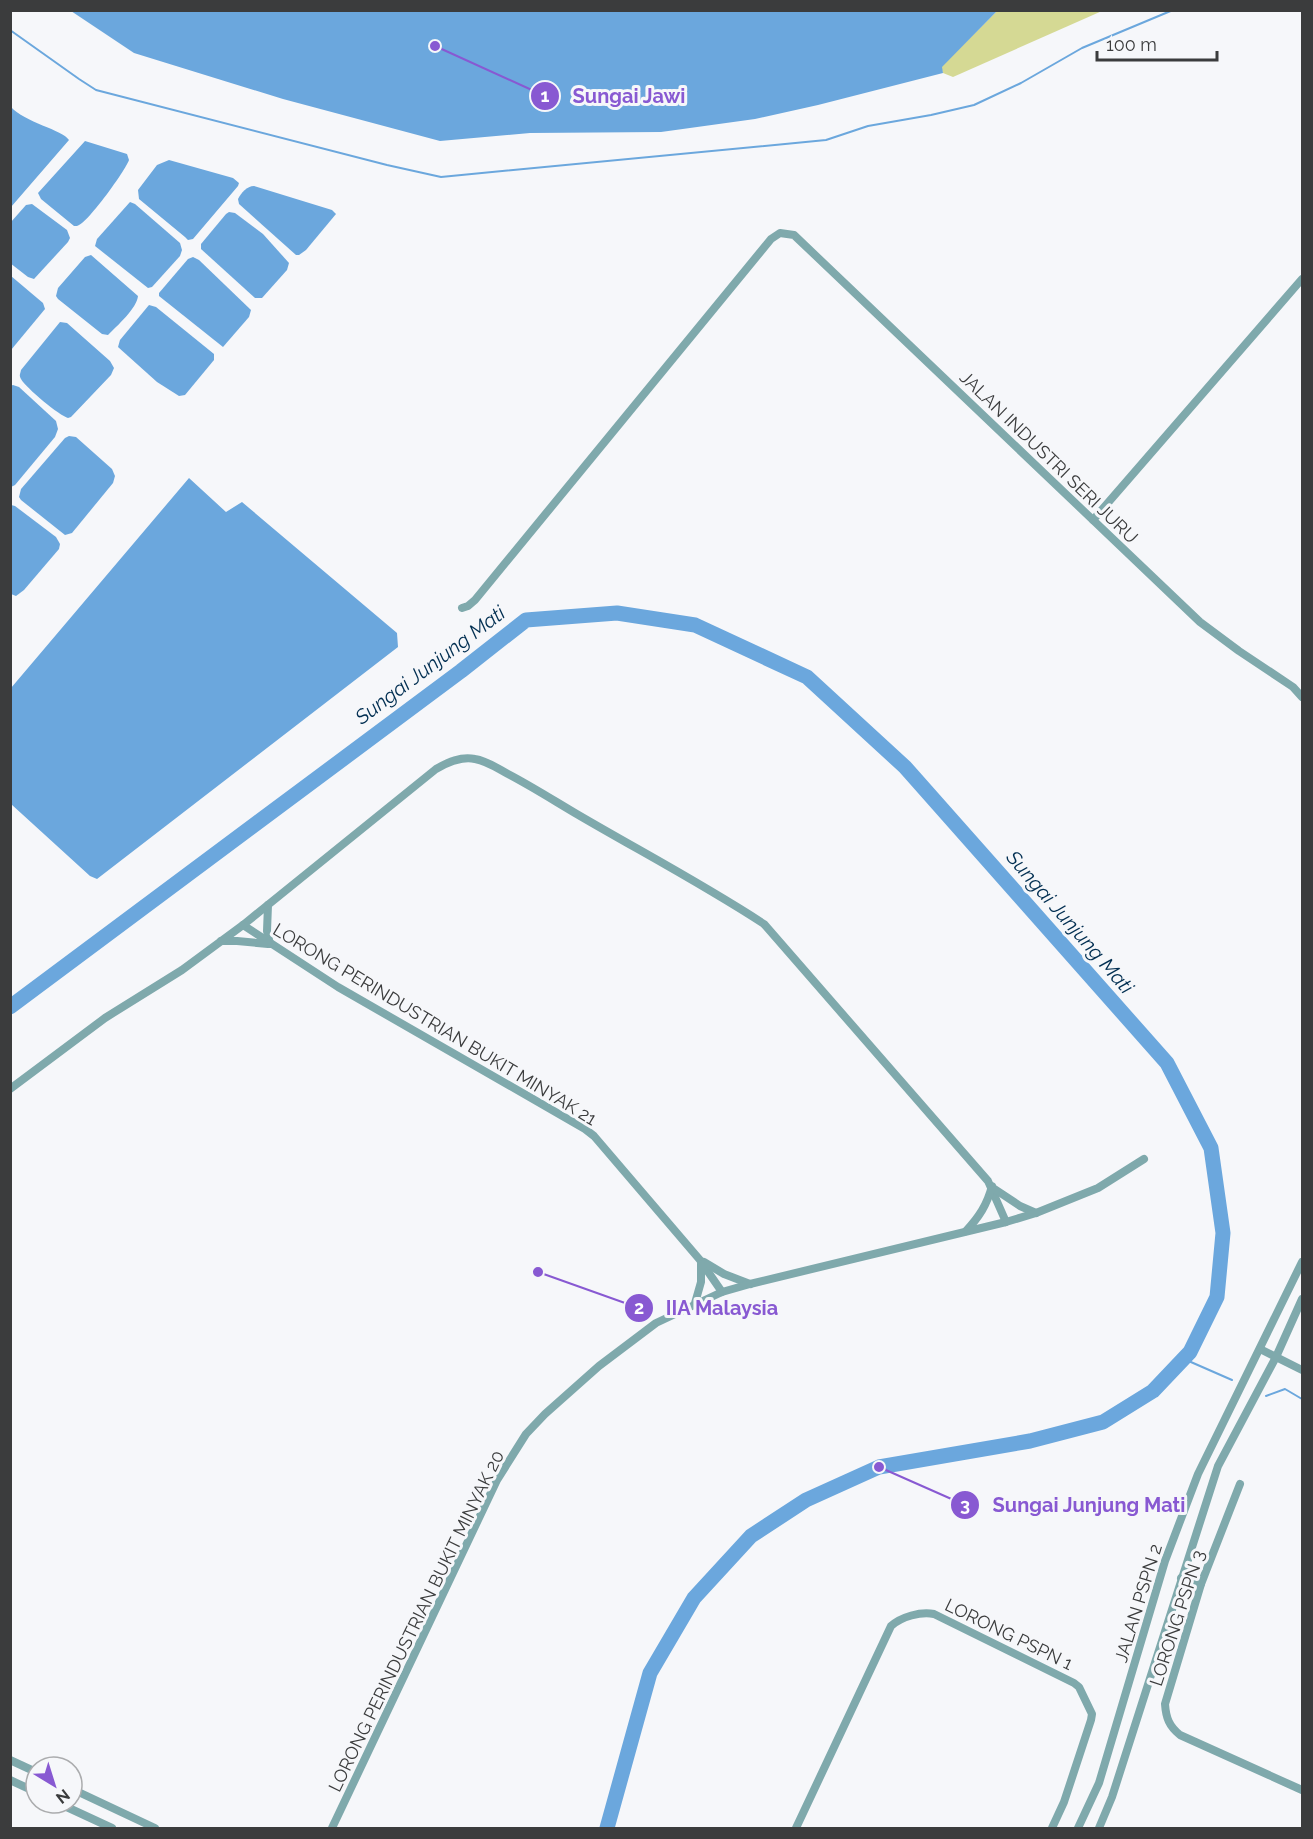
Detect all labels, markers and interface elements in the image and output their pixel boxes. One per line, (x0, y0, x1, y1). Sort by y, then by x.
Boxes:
scale bar (1097, 24, 1217, 62)
text: 100 m (1106, 34, 1157, 55)
callout: Sungai Jawi (530, 77, 698, 115)
text: Sungai Jawi (573, 84, 685, 108)
text: 1 (541, 85, 550, 106)
street label: JALAN INDUSTRI SERI JURU (956, 366, 1142, 548)
water label: Sungai Junjung Mati (349, 600, 510, 730)
water label: Sungai Junjung Mati (1001, 845, 1139, 999)
street label: LORONG PERINDUSTRIAN BUKIT MINYAK 21 (269, 919, 601, 1129)
callout: IIA Malaysia (624, 1289, 791, 1327)
text: IIA Malaysia (666, 1296, 778, 1320)
text: 2 (634, 1297, 644, 1318)
street label: LORONG PERINDUSTRIAN BUKIT MINYAK 20 (324, 1447, 508, 1795)
callout: Sungai Junjung Mati (950, 1486, 1198, 1524)
text: Sungai Junjung Mati (993, 1493, 1185, 1517)
text: 3 (960, 1494, 970, 1515)
street label: JALAN PSPN 2 (1110, 1541, 1166, 1665)
street label: LORONG PSPN 3 (1145, 1547, 1209, 1689)
street label: LORONG PSPN 1 (942, 1594, 1077, 1674)
north arrow (24, 1755, 84, 1815)
text: N (52, 1785, 74, 1808)

